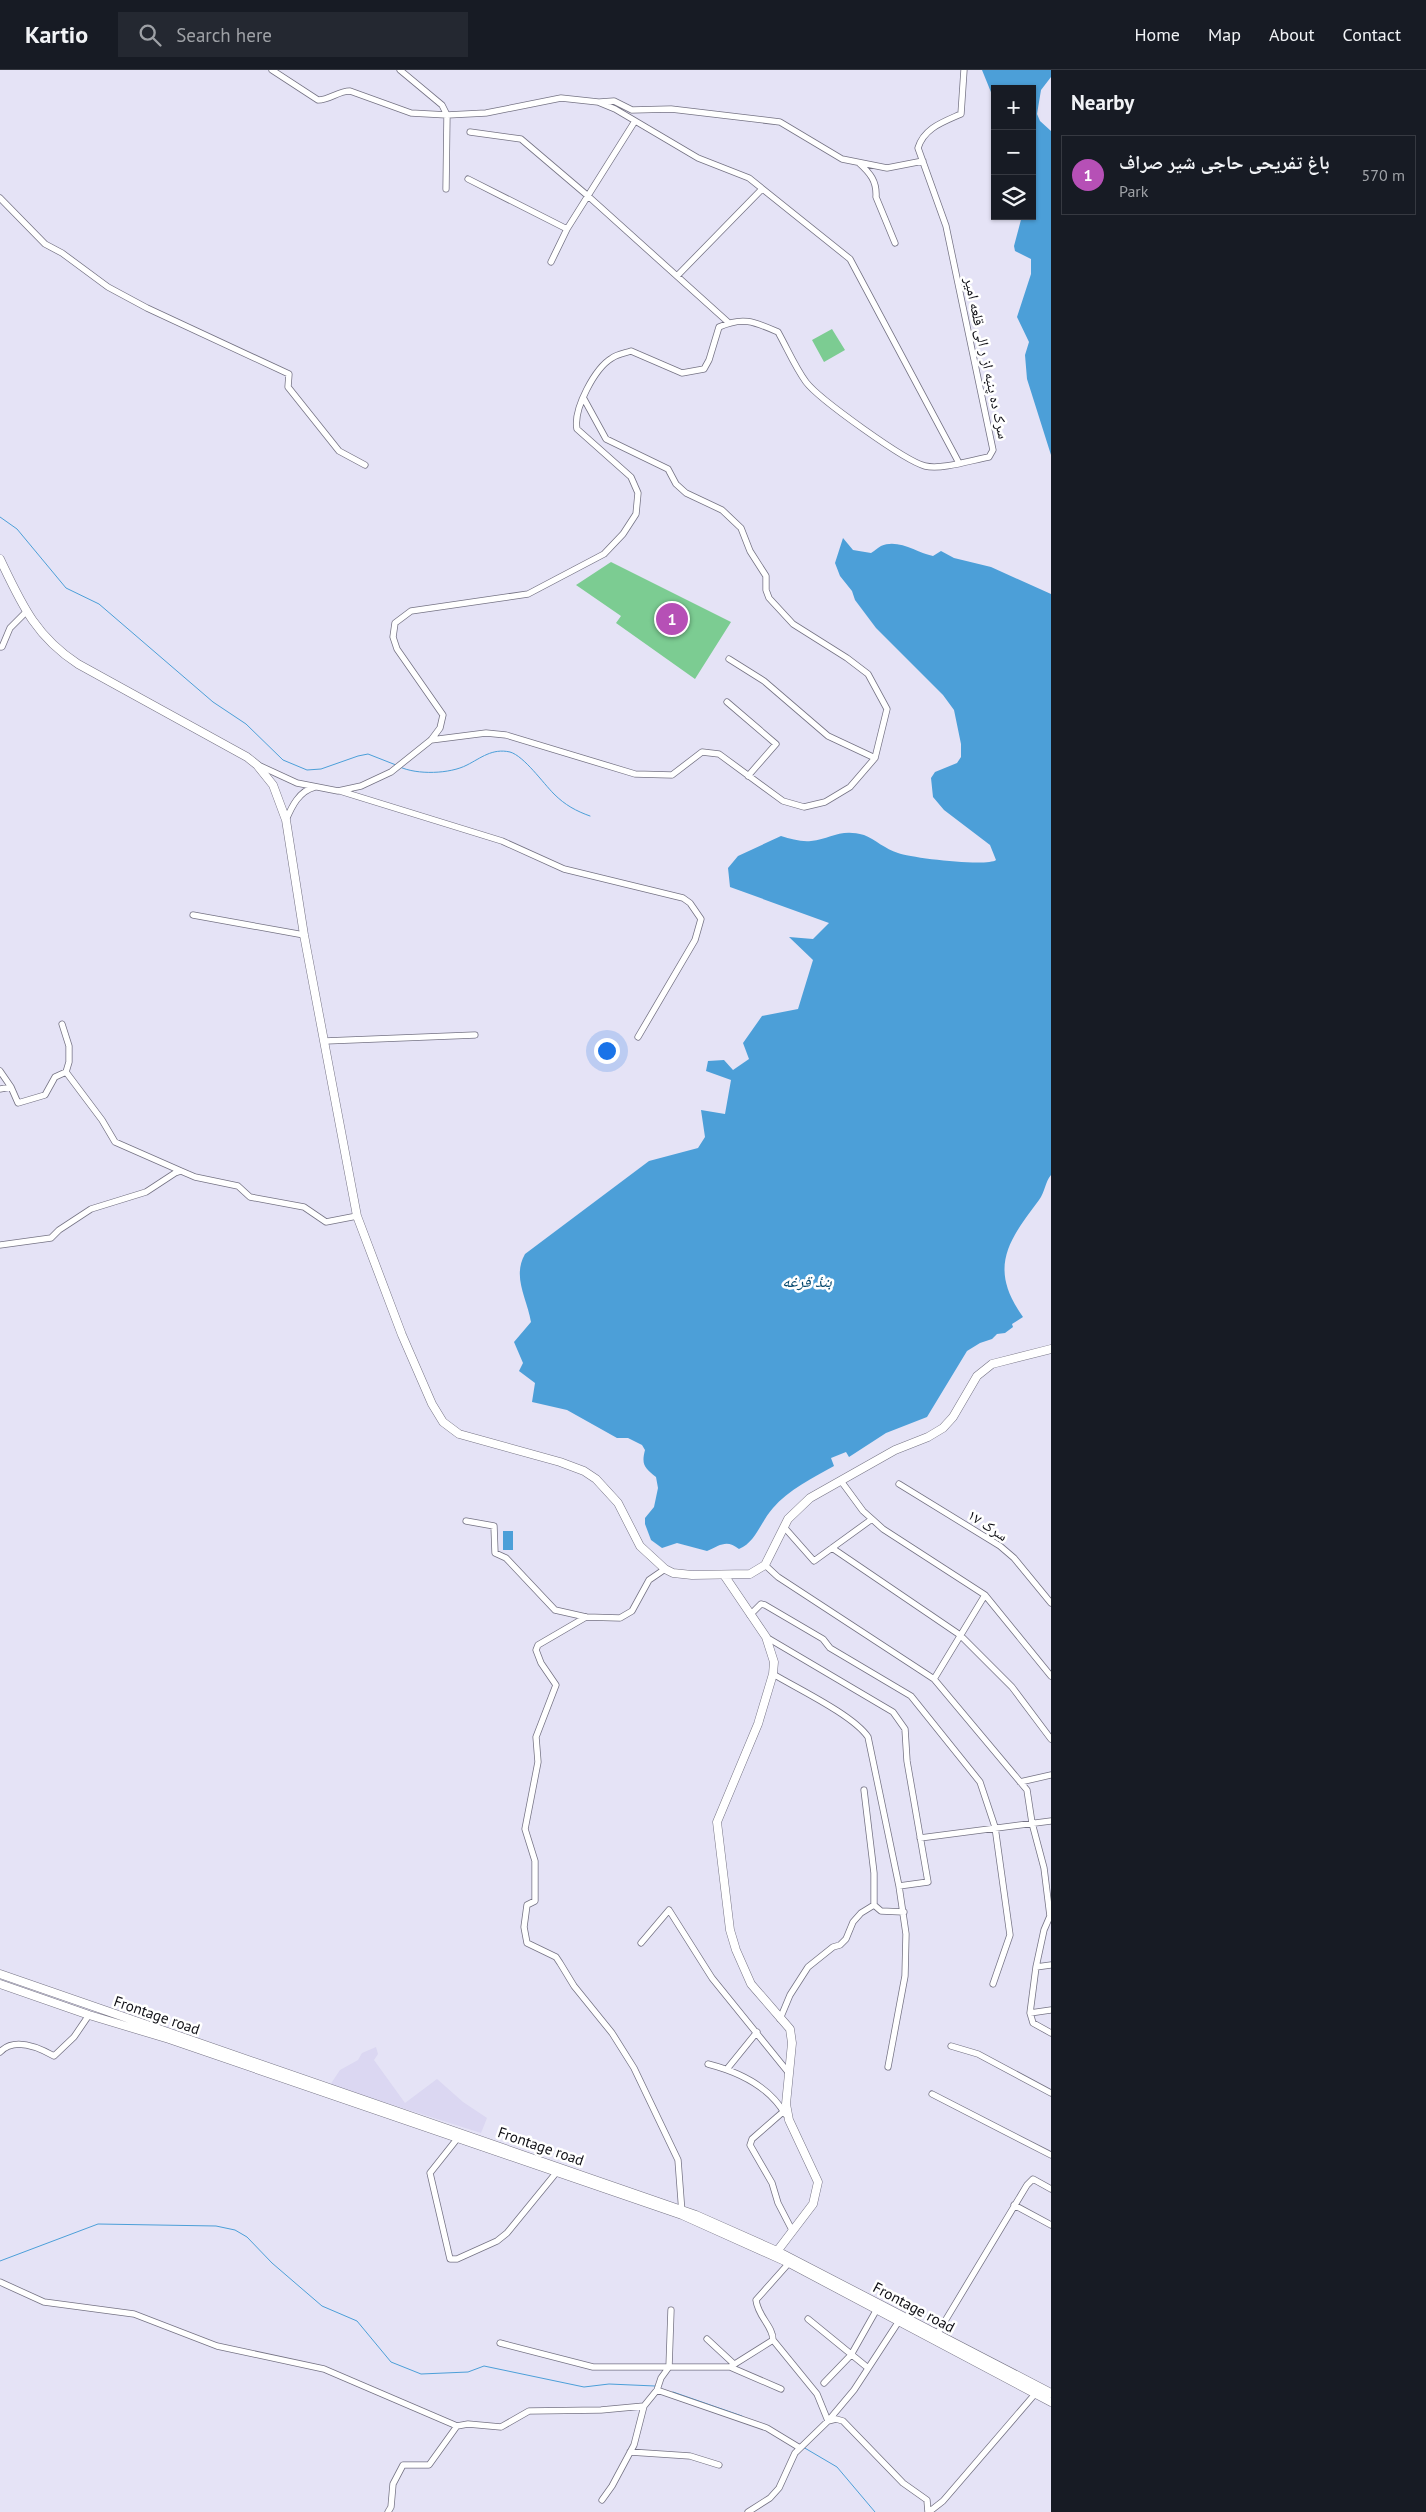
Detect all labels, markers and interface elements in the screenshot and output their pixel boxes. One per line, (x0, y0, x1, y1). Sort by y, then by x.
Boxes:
search box (118, 12, 468, 57)
text: Kartio (25, 19, 88, 50)
icon: search (136, 21, 164, 49)
text: Search here (176, 23, 272, 47)
text: Home (1134, 23, 1180, 46)
text: Map (1208, 23, 1241, 46)
text: About (1269, 23, 1315, 46)
text: Contact (1343, 23, 1401, 46)
map controls (991, 85, 1036, 220)
button: + (991, 85, 1036, 130)
text: Nearby (1071, 89, 1134, 116)
button: − (991, 130, 1036, 175)
text: باغ تفریحی حاجی شیر صراف (1119, 150, 1329, 174)
text: 1 (1083, 165, 1093, 185)
text: 570 m (1362, 165, 1405, 185)
button: layers (991, 175, 1036, 220)
text: Park (1119, 181, 1148, 201)
street label: سرک ده پنبه از ر الی قلعه امیر (959, 274, 1013, 441)
pin: 1 (656, 600, 688, 638)
your location (594, 1038, 620, 1064)
water label: بندٔ قرغه (782, 1271, 832, 1291)
street label: سرک ۱۷ (964, 1505, 1012, 1545)
street label: Frontage road (111, 1991, 203, 2039)
street label: Frontage road (495, 2122, 587, 2170)
street label: Frontage road (870, 2277, 958, 2337)

